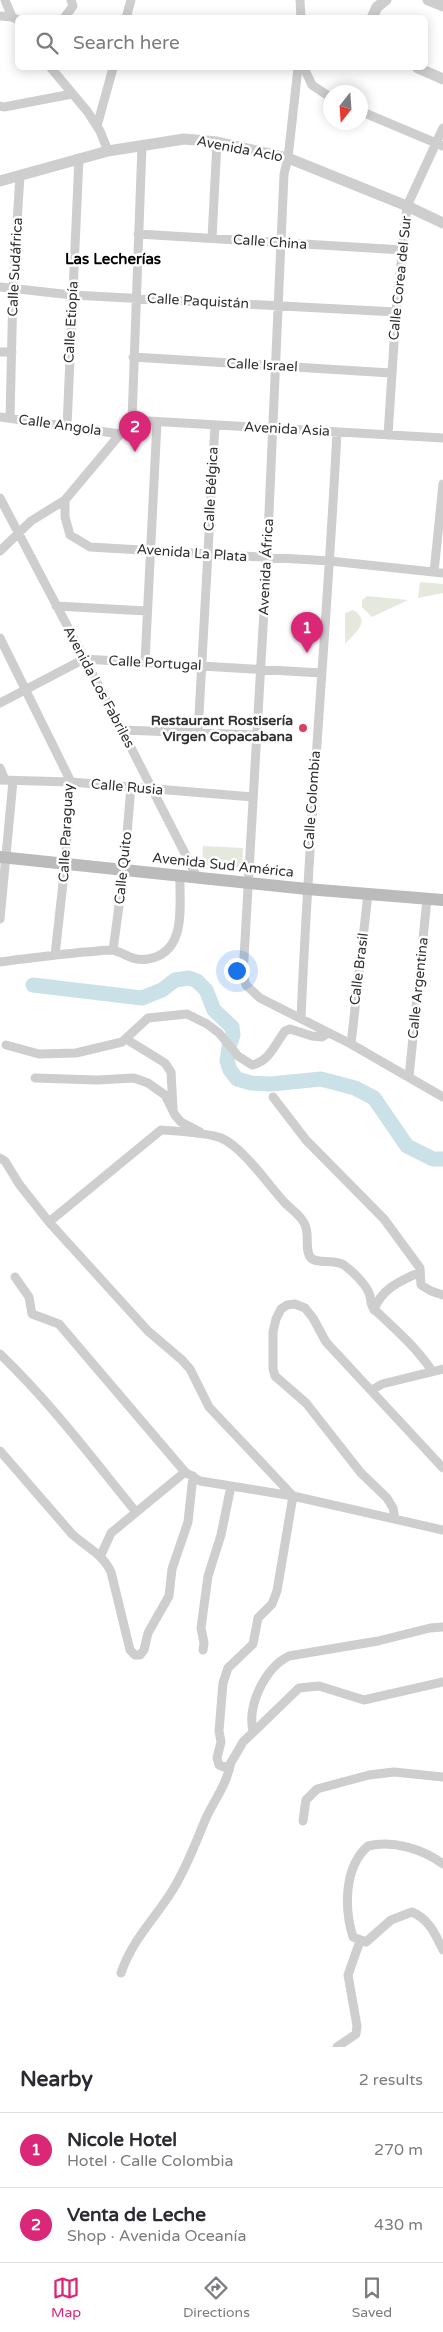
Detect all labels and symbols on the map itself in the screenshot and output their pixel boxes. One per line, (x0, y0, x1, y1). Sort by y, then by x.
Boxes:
north arrow (323, 85, 368, 130)
street label: Avenida Aclo (196, 132, 284, 166)
street label: Calle Corea del Sur (385, 214, 415, 341)
street label: Calle Sudáfrica (4, 217, 26, 317)
street label: Calle China (232, 231, 308, 253)
district label: Las Lecherías (65, 250, 161, 268)
street label: Calle Etiopía (60, 280, 82, 364)
street label: Calle Paquistán (146, 290, 250, 312)
street label: Calle Israel (226, 355, 298, 375)
street label: Calle Angola (17, 411, 103, 439)
pin: 2 (119, 411, 151, 452)
street label: Avenida Asia (244, 418, 330, 440)
street label: Calle Bélgica (200, 446, 222, 532)
street label: Avenida África (255, 518, 277, 616)
street label: Avenida La Plata (136, 541, 248, 565)
pin: 1 (291, 612, 323, 653)
street label: Avenida Los Fabriles (60, 623, 138, 751)
street label: Calle Portugal (108, 652, 202, 674)
place label: Restaurant Rostisería Virgen Copacabana (151, 712, 293, 745)
marker: Restaurant Rostisería Virgen Copacabana (297, 722, 309, 734)
street label: Calle Colombia (300, 750, 324, 850)
street label: Calle Rusia (90, 775, 164, 799)
street label: Calle Paraguay (55, 783, 77, 883)
street label: Calle Quito (111, 831, 135, 905)
street label: Avenida Sud América (151, 849, 295, 881)
street label: Calle Brasil (346, 932, 372, 1006)
street label: Calle Argentina (404, 936, 432, 1040)
your location (224, 958, 250, 984)

